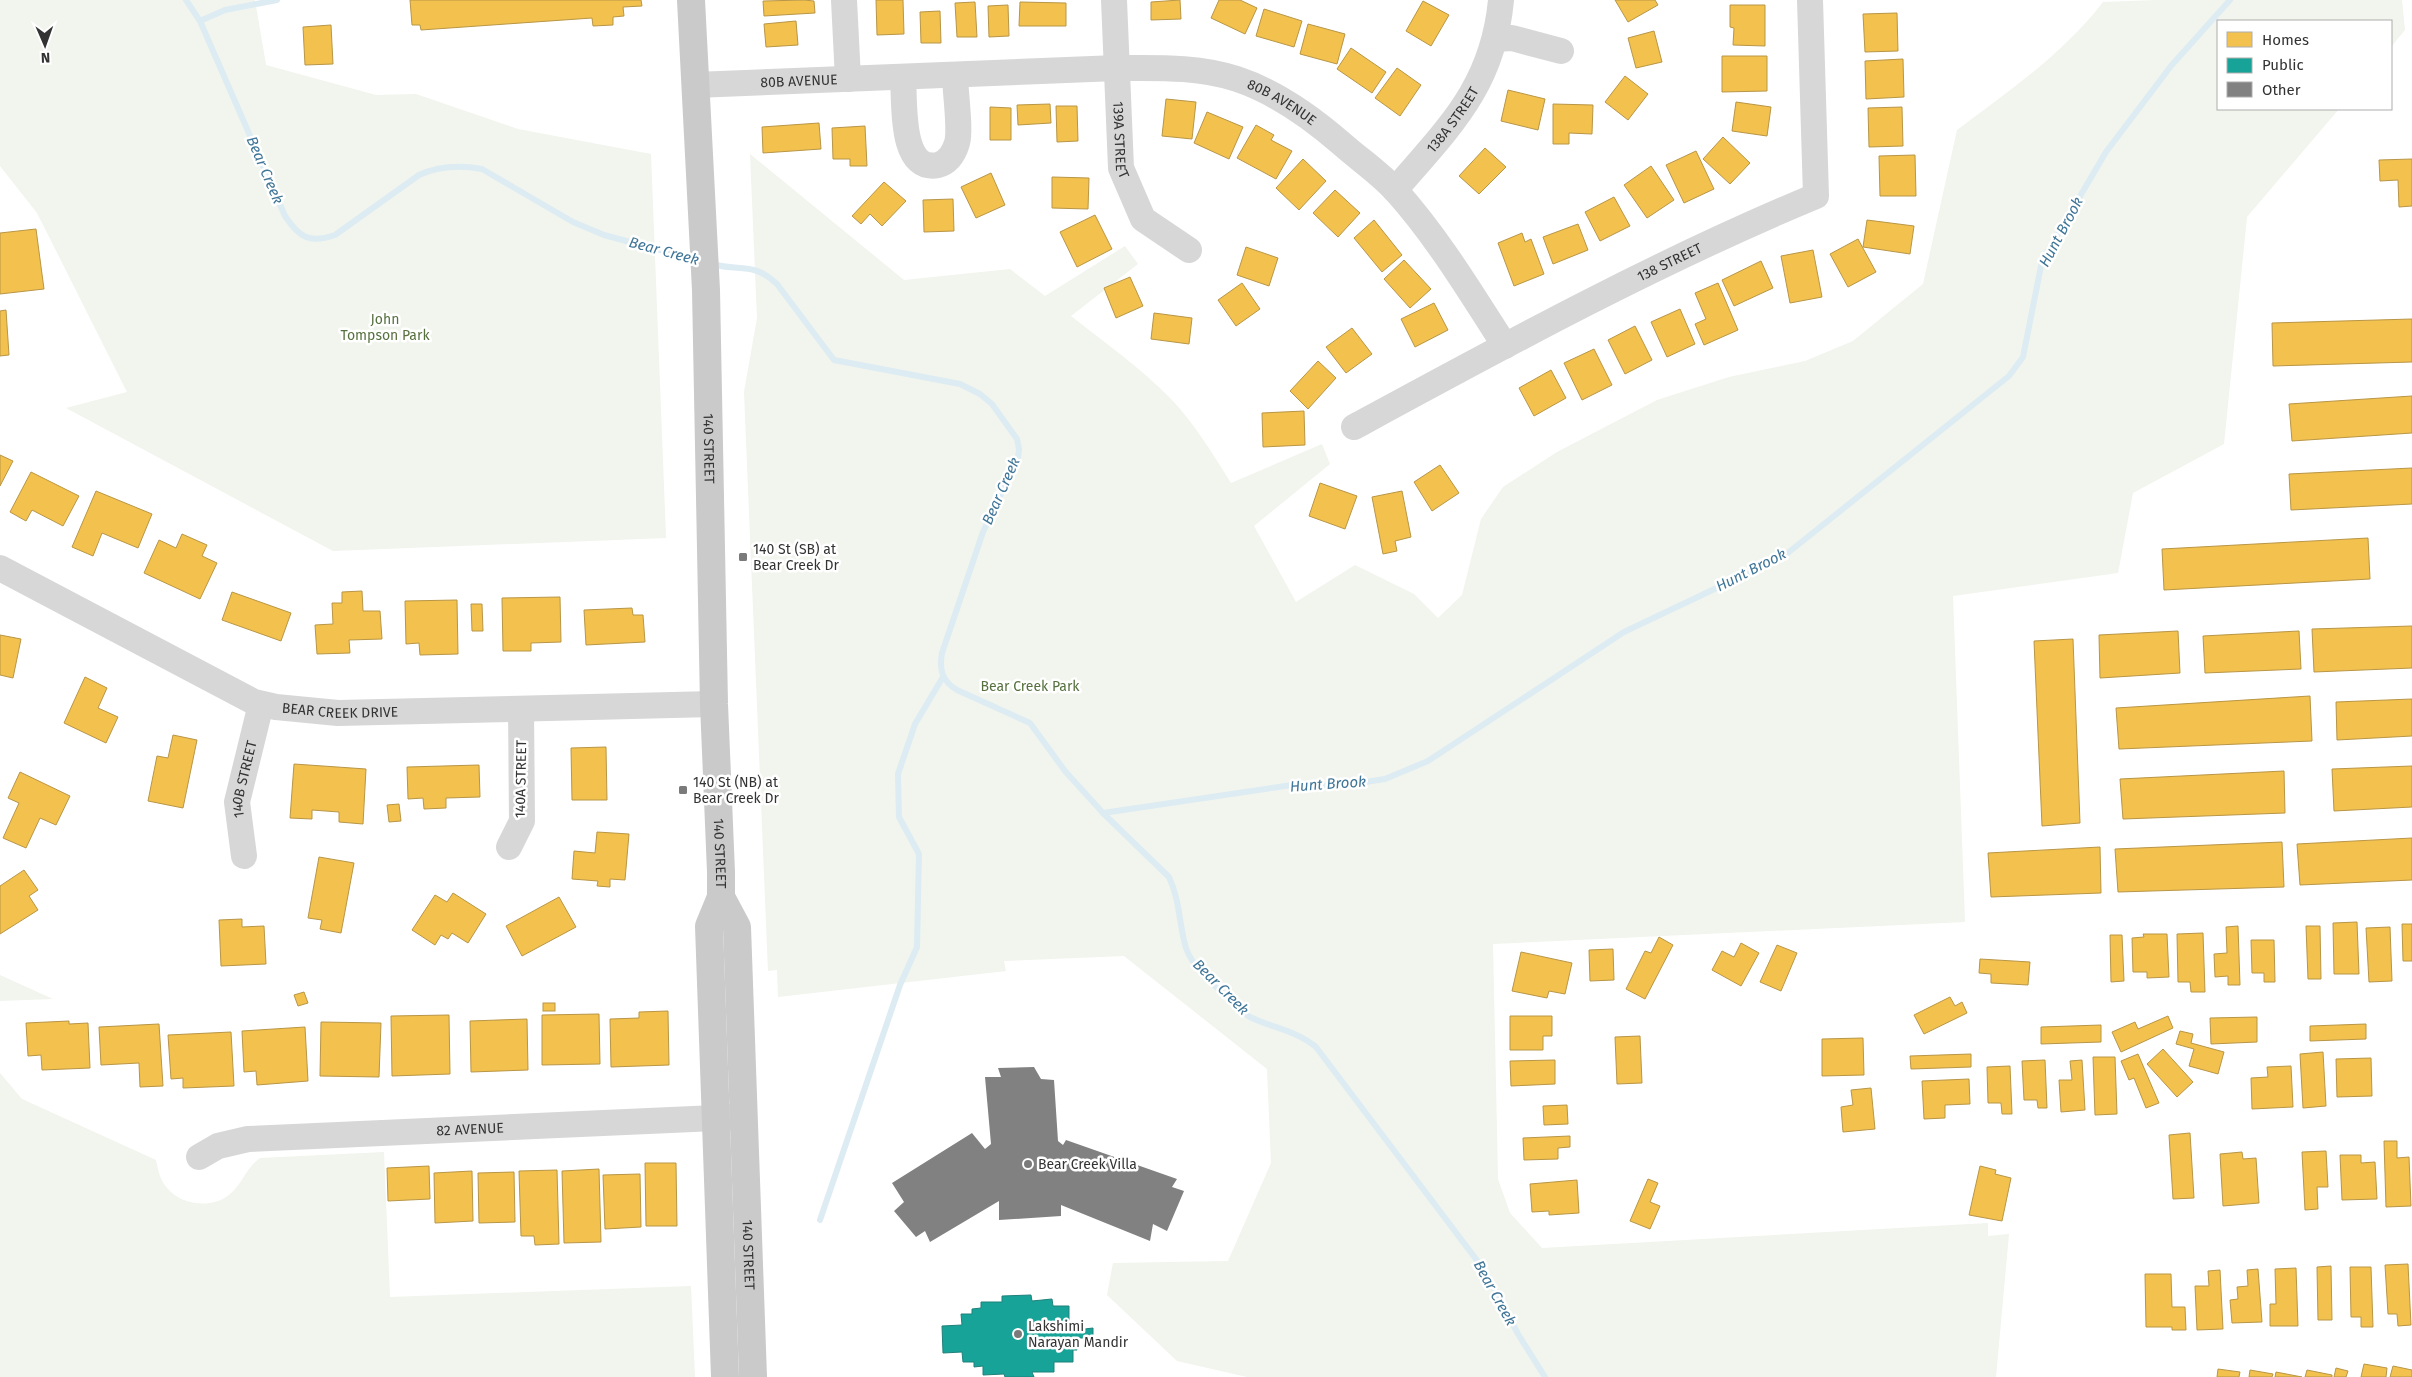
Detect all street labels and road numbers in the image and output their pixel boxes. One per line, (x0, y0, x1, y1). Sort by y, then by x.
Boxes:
street label: 80B AVENUE (760, 71, 838, 91)
street label: 80B AVENUE (1245, 75, 1320, 129)
street label: 138A STREET (1423, 83, 1483, 156)
street label: 139A STREET (1110, 101, 1133, 182)
street label: 138 STREET (1634, 239, 1705, 285)
street label: 140 STREET (700, 413, 718, 485)
street label: BEAR CREEK DRIVE (281, 699, 398, 722)
street label: 140B STREET (228, 738, 260, 819)
street label: 140A STREET (512, 739, 530, 818)
street label: 140 STREET (710, 818, 730, 889)
street label: 82 AVENUE (436, 1119, 504, 1139)
street label: 140 STREET (739, 1219, 758, 1291)

